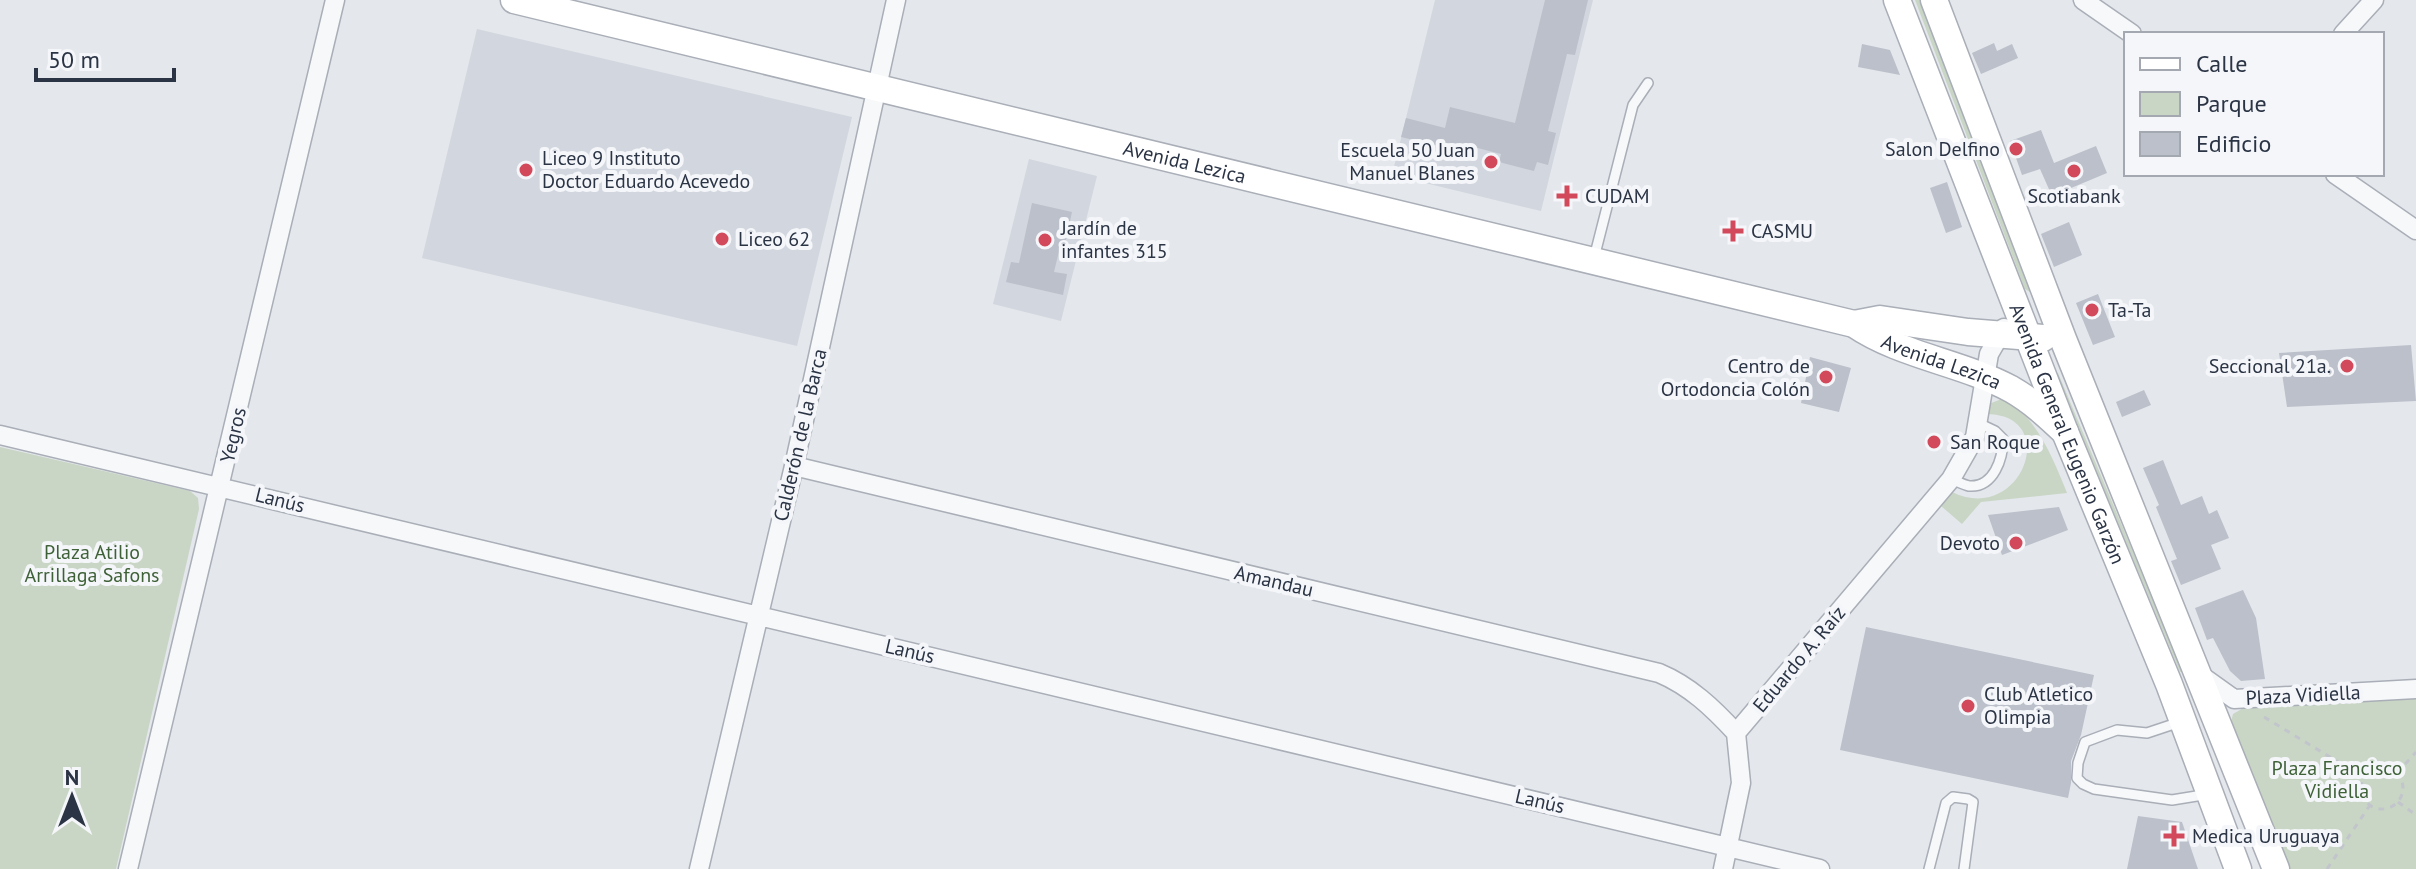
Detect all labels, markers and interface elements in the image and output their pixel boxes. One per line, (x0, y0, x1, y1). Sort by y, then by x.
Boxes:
scale bar (36, 32, 174, 82)
legend (2124, 32, 2384, 176)
text: 50 m (48, 44, 100, 75)
text: Calle (2196, 48, 2247, 79)
text: Parque (2196, 88, 2267, 119)
text: Edificio (2196, 128, 2271, 159)
street label: Avenida Lezica (1121, 135, 1249, 190)
place label: Salon Delfino (1885, 136, 2000, 162)
place label: Escuela 50 Juan Manuel Blanes (1340, 137, 1475, 186)
marker: Salon Delfino (2007, 140, 2025, 158)
place label: Liceo 9 Instituto Doctor Eduardo Acevedo (542, 145, 750, 194)
marker: Escuela 50 Juan Manuel Blanes (1482, 153, 1500, 171)
marker: Liceo 9 Instituto Doctor Eduardo Acevedo (517, 161, 535, 179)
marker: Scotiabank (2065, 162, 2083, 180)
place label: CUDAM (1585, 183, 1650, 209)
place label: Scotiabank (2027, 183, 2121, 209)
marker: CUDAM (1556, 185, 1578, 207)
place label: Jardín de infantes 315 (1060, 215, 1168, 264)
place label: CASMU (1751, 218, 1813, 244)
marker: CASMU (1722, 220, 1744, 242)
place label: Liceo 62 (738, 226, 810, 252)
marker: Liceo 62 (713, 230, 731, 248)
marker: Jardín de infantes 315 (1036, 231, 1054, 249)
place label: Ta-Ta (2108, 297, 2151, 323)
street label: Avenida General Eugenio Garzón (2003, 300, 2131, 568)
marker: Ta-Ta (2083, 301, 2101, 319)
street label: Avenida Lezica (1877, 328, 2005, 395)
street label: Calderón de la Barca (768, 346, 832, 524)
place label: Centro de Ortodoncia Colón (1661, 353, 1810, 402)
place label: Seccional 21a. (2209, 353, 2331, 379)
marker: Seccional 21a. (2338, 357, 2356, 375)
marker: Centro de Ortodoncia Colón (1817, 368, 1835, 386)
street label: Yegros (214, 405, 252, 465)
place label: San Roque (1950, 429, 2040, 455)
marker: San Roque (1925, 433, 1943, 451)
street label: Lanús (253, 481, 307, 519)
place label: Devoto (1940, 530, 2000, 556)
marker: Devoto (2007, 534, 2025, 552)
park label: Plaza Atilio Arrillaga Safons (24, 539, 160, 588)
street label: Amandau (1232, 559, 1316, 603)
street label: Eduardo A. Raíz (1747, 600, 1851, 718)
street label: Lanús (883, 633, 937, 669)
street label: Plaza Vidiella (2245, 679, 2361, 711)
place label: Club Atletico Olimpia (1984, 681, 2093, 730)
marker: Club Atletico Olimpia (1959, 697, 1977, 715)
park label: Plaza Francisco Vidiella (2271, 755, 2403, 804)
north arrow (32, 757, 112, 837)
text: N (65, 763, 79, 791)
street label: Lanús (1513, 783, 1567, 819)
place label: Medica Uruguaya (2192, 823, 2340, 849)
marker: Medica Uruguaya (2163, 825, 2185, 847)

